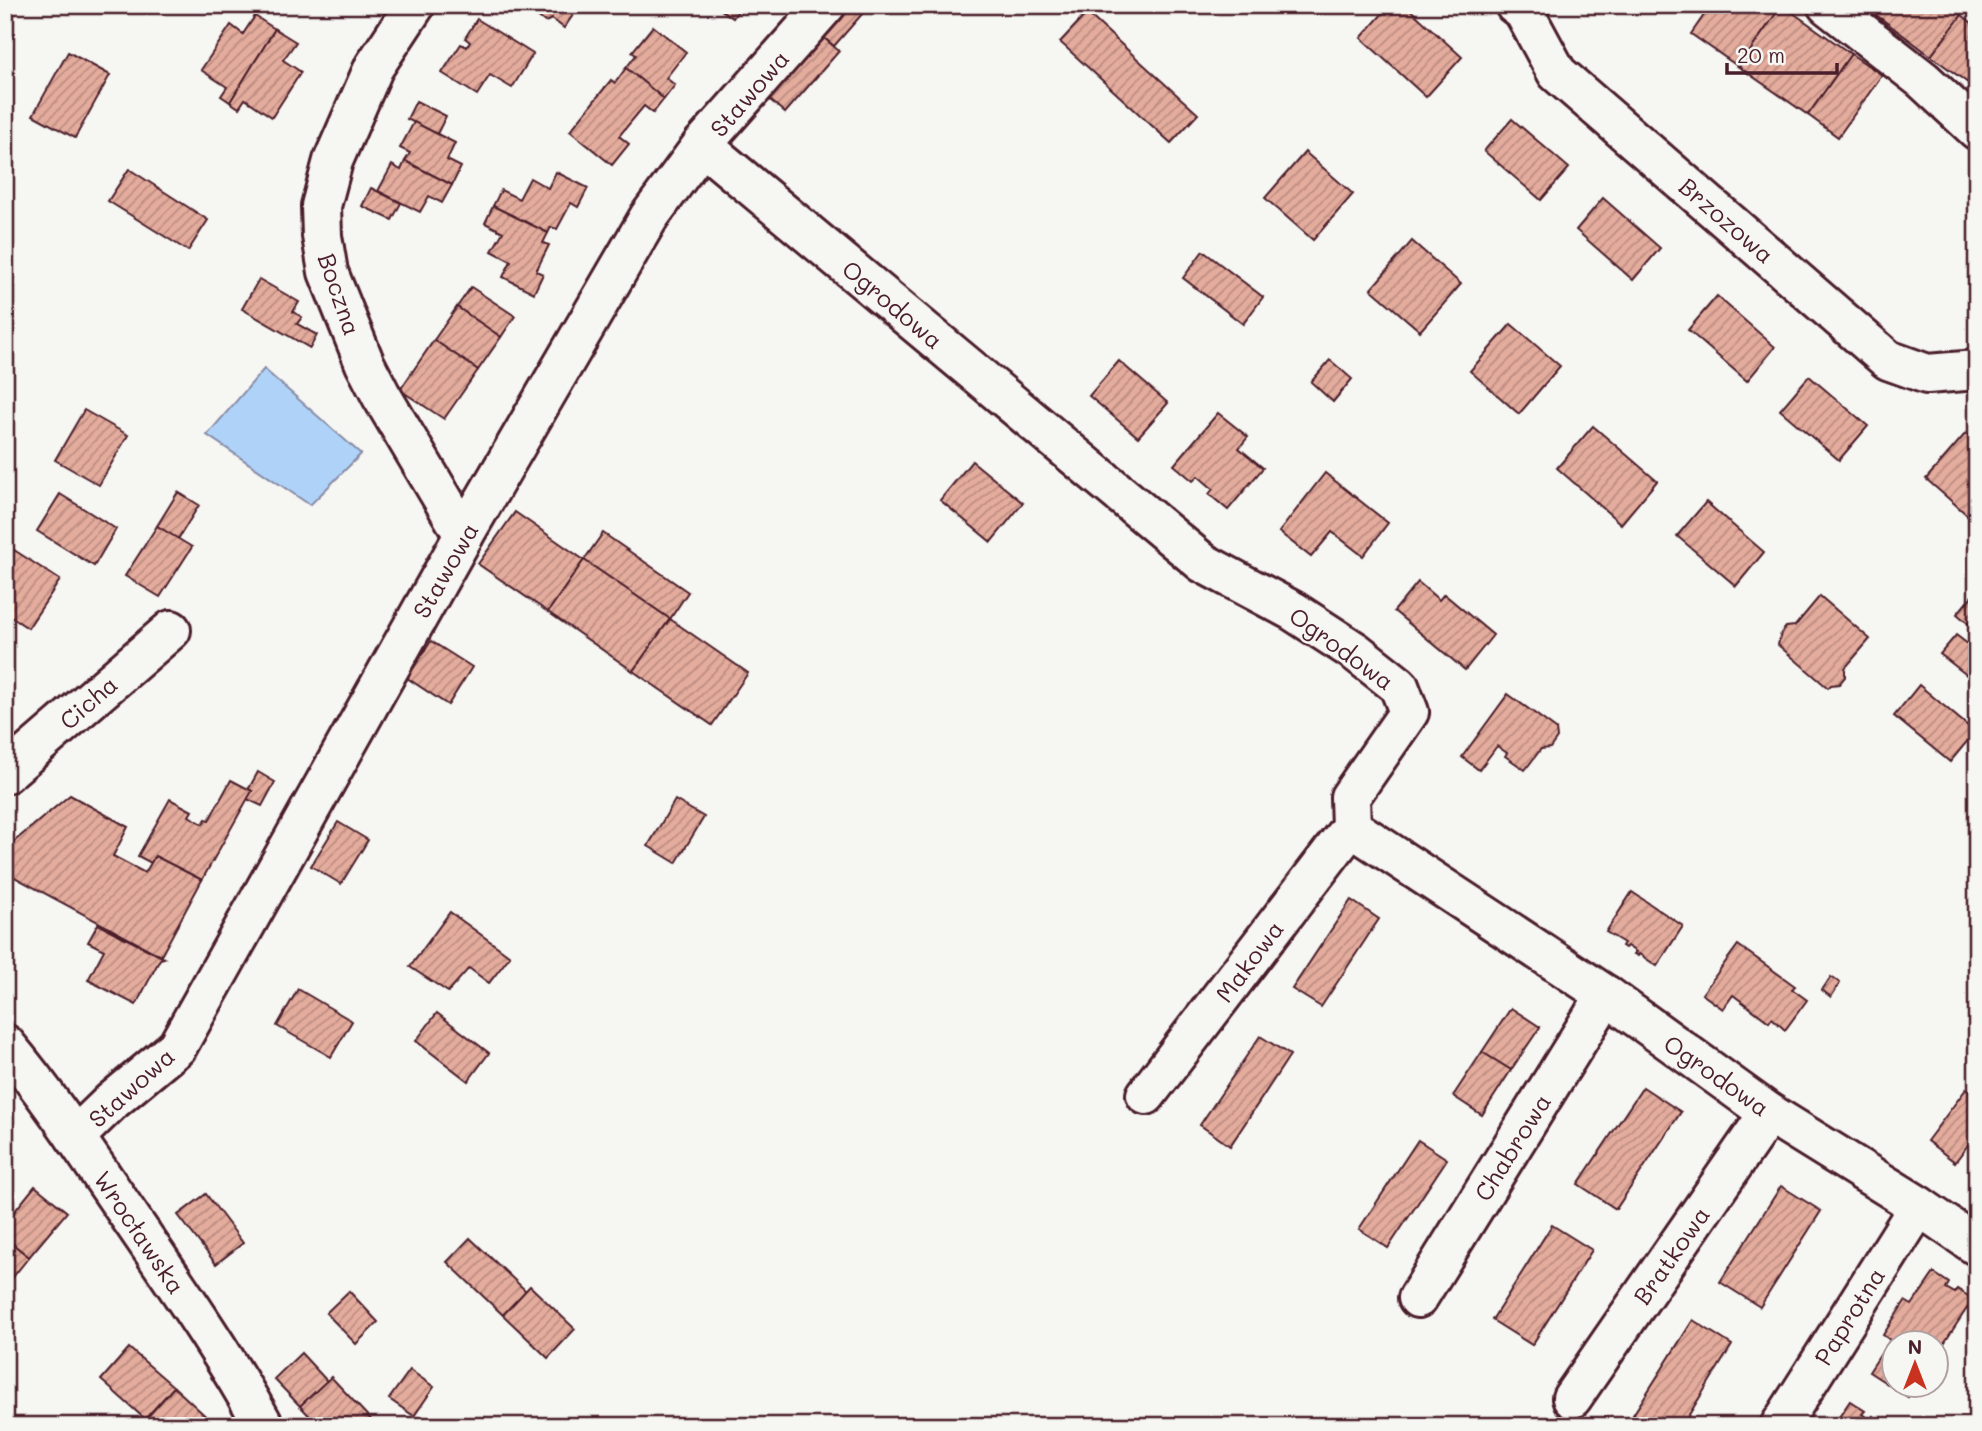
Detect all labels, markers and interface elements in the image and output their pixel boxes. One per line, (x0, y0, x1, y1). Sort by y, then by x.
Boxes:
scale bar (1727, 32, 1837, 76)
text: 20 m (1737, 41, 1785, 68)
street label: Stawowa (703, 43, 795, 143)
street label: Brzozowa (1673, 170, 1781, 270)
street label: Boczna (312, 249, 368, 339)
street label: Ogrodowa (836, 253, 950, 355)
street label: Stawowa (405, 517, 485, 623)
street label: Ogrodowa (1283, 600, 1401, 696)
street label: Cicha (53, 668, 123, 736)
street label: Makowa (1208, 914, 1290, 1008)
street label: Ogrodowa (1658, 1027, 1776, 1123)
street label: Stawowa (81, 1040, 181, 1134)
street label: Chabrowa (1467, 1088, 1557, 1206)
street label: Wrocławska (87, 1165, 193, 1299)
street label: Bratkowa (1626, 1200, 1716, 1310)
street label: Paprotna (1807, 1261, 1891, 1371)
north arrow (1881, 1330, 1951, 1400)
text: N (1908, 1334, 1922, 1359)

